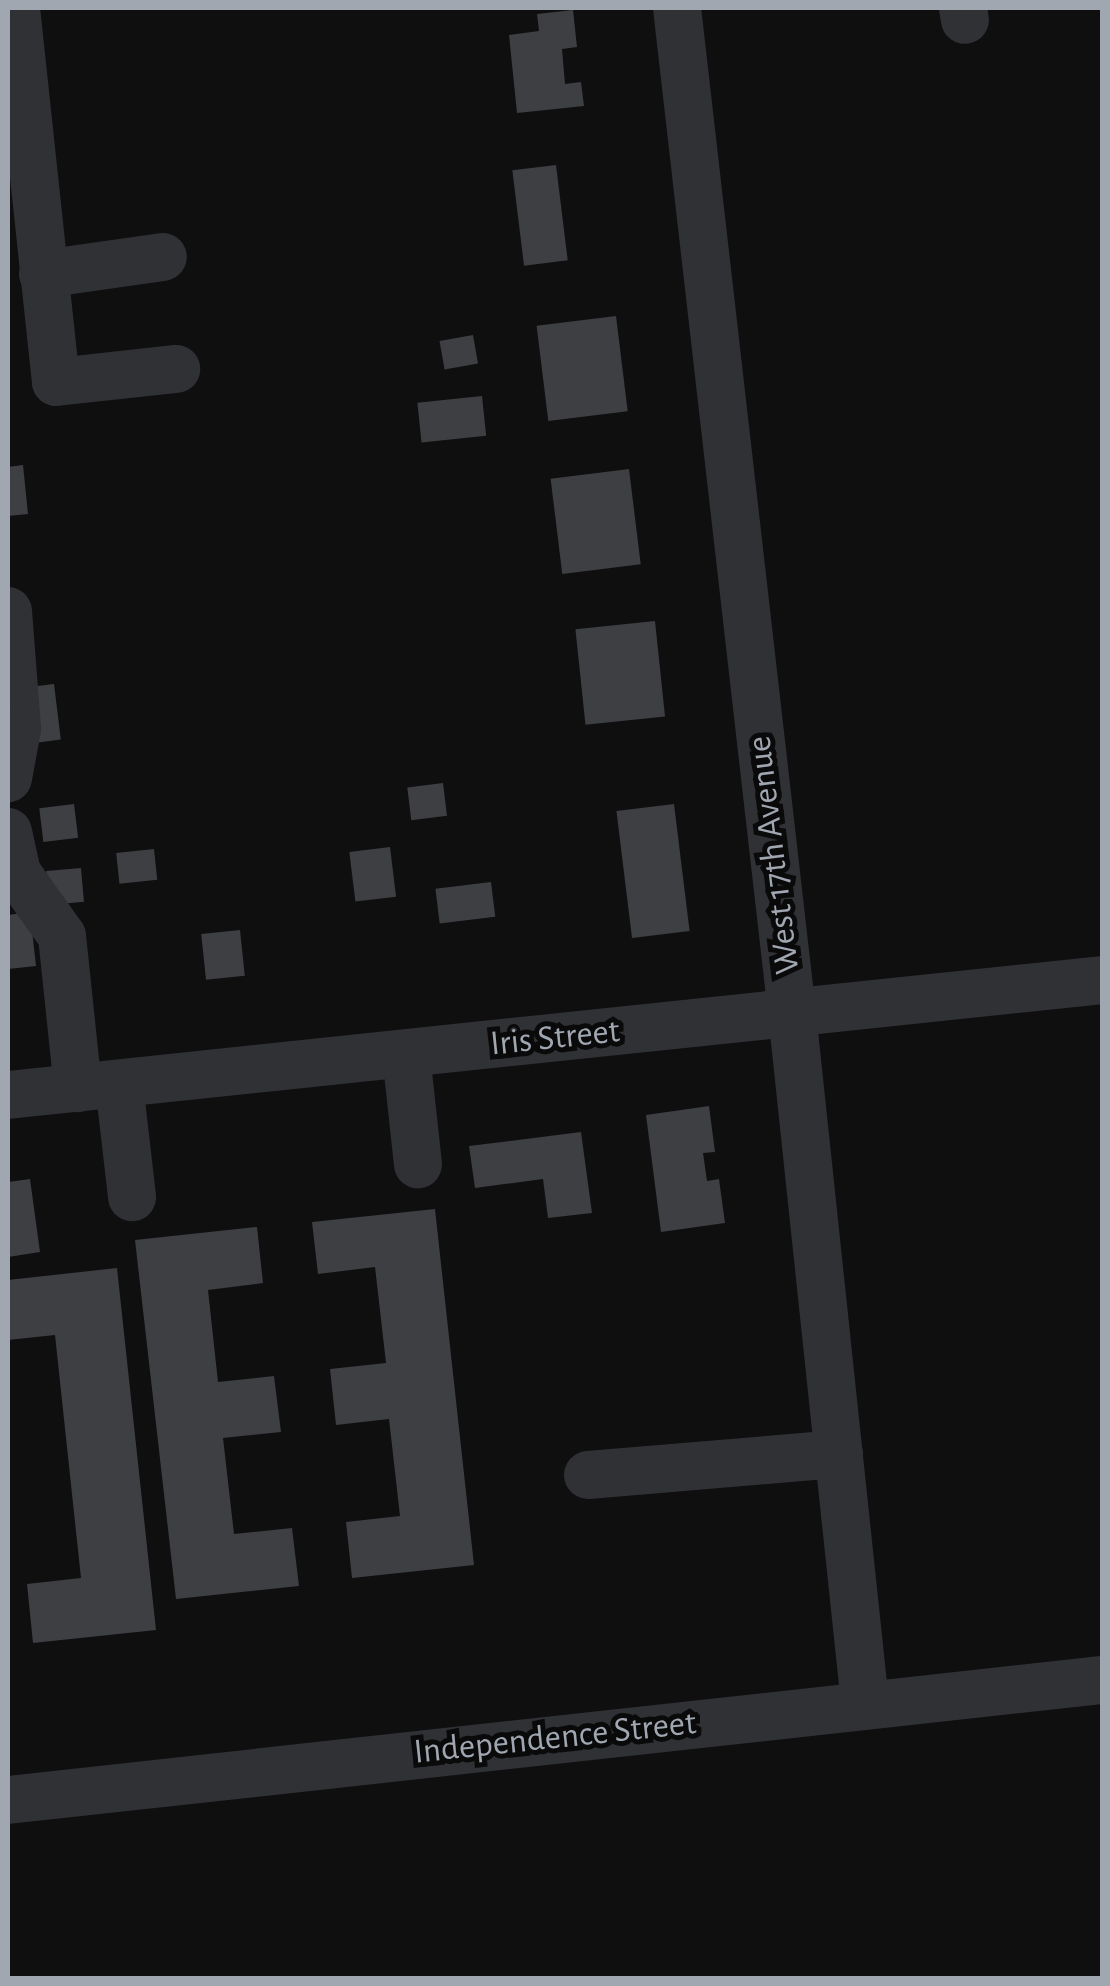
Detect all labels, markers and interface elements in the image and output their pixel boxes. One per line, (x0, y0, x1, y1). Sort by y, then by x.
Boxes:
street label: West 17th Avenue (739, 734, 809, 976)
street label: Iris Street (488, 1010, 622, 1066)
street label: Independence Street (412, 1702, 698, 1774)

